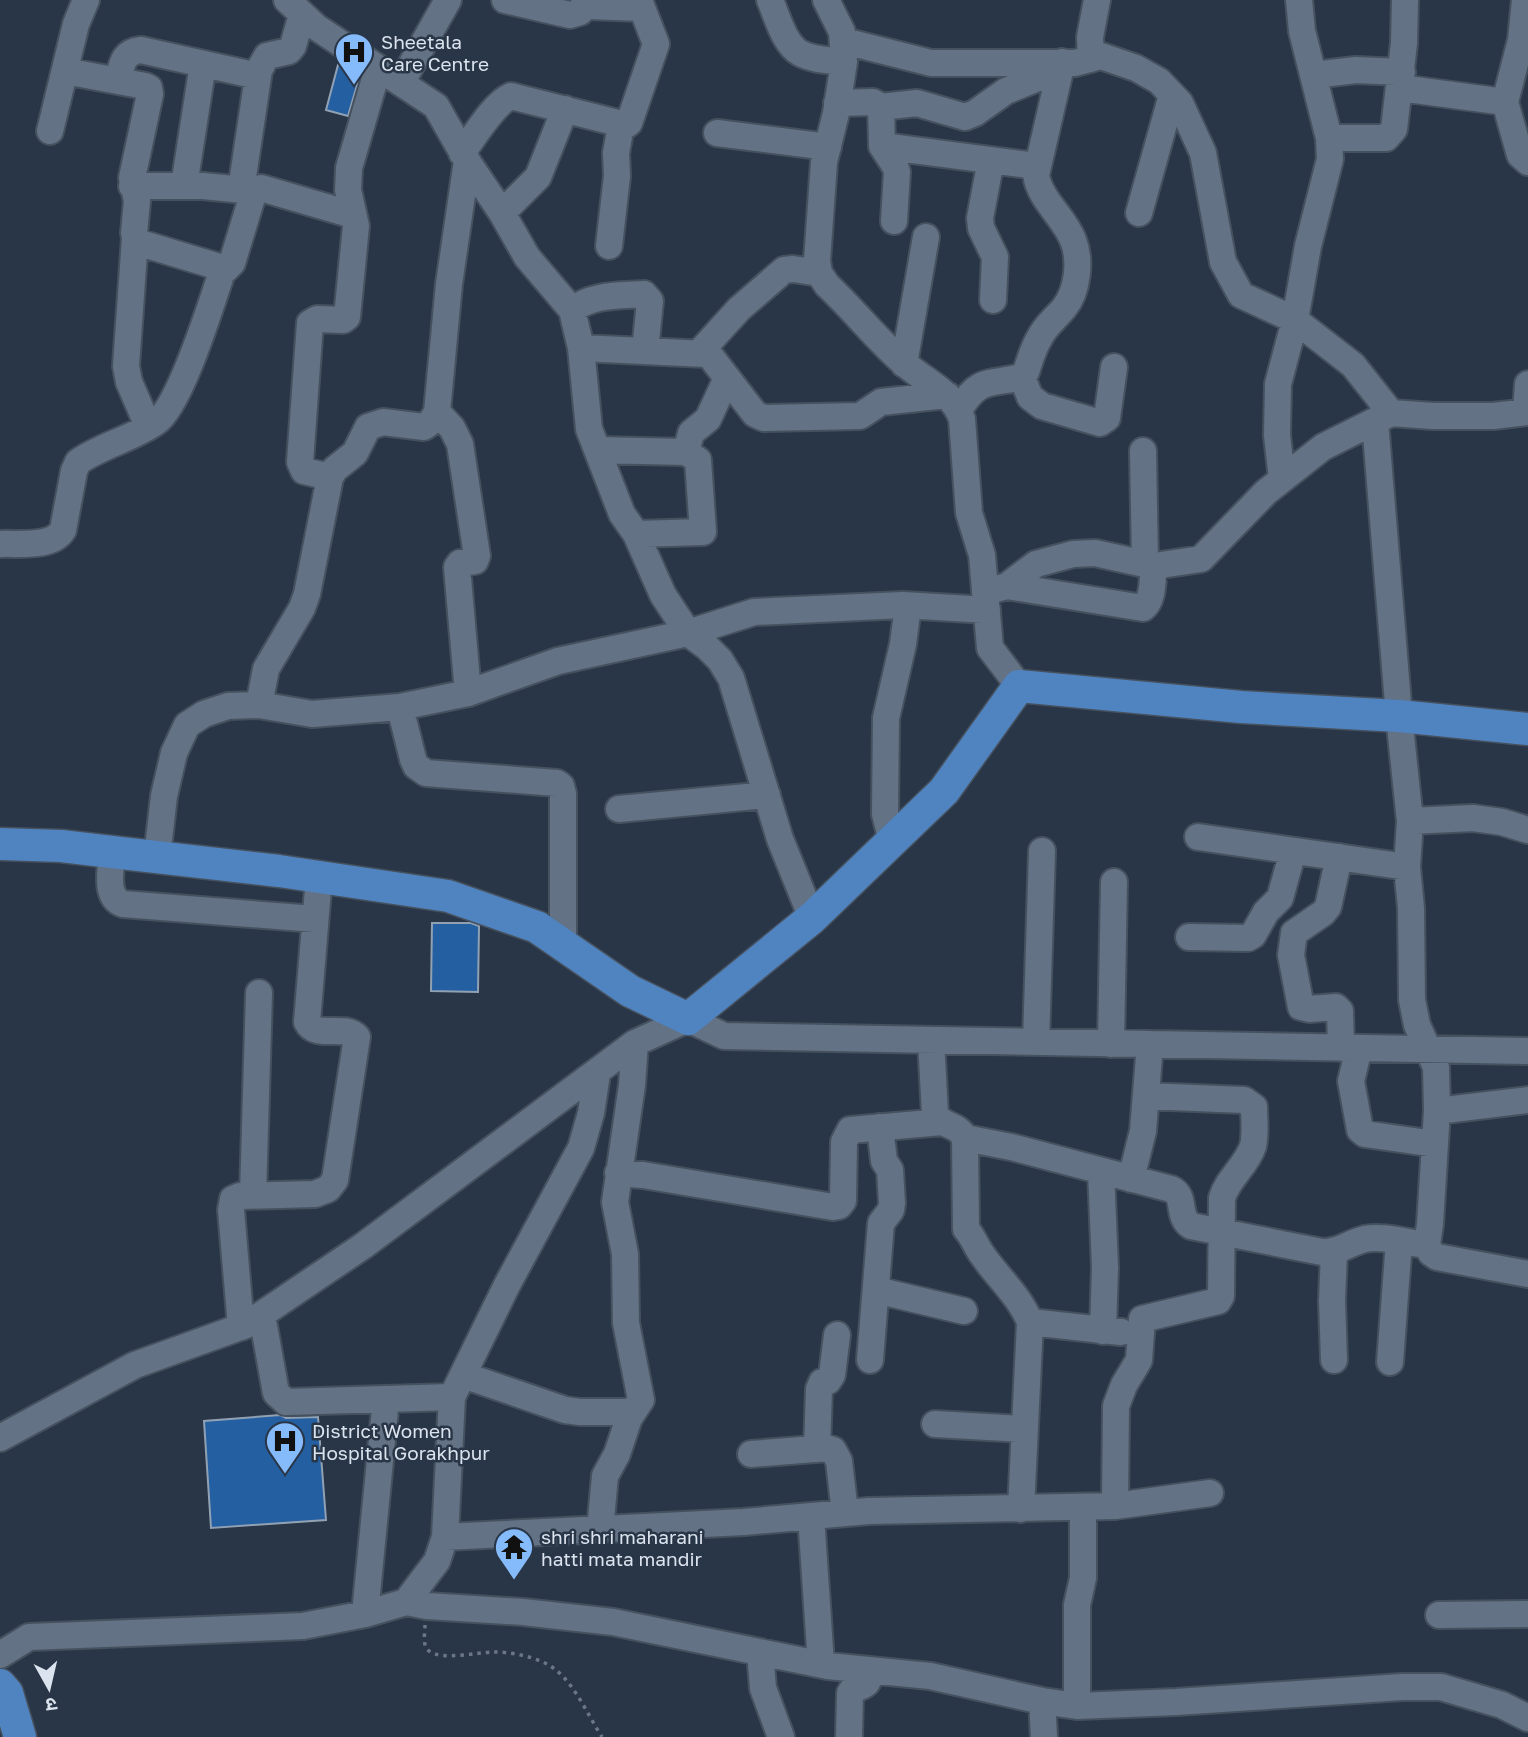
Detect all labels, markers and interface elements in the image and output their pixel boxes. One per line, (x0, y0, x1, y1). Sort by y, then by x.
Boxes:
place label: Sheetala Care Centre (381, 30, 489, 75)
hospital icon: Sheetala Care Centre (333, 31, 375, 86)
place label: District Women Hospital Gorakhpur (312, 1419, 490, 1464)
hospital icon: District Women Hospital Gorakhpur (264, 1420, 306, 1475)
place label: shri shri maharani hatti mata mandir (541, 1525, 704, 1570)
temple icon: shri shri maharani hatti mata mandir (493, 1526, 535, 1581)
north arrow (14, 1653, 84, 1723)
text: उ (43, 1693, 59, 1718)

